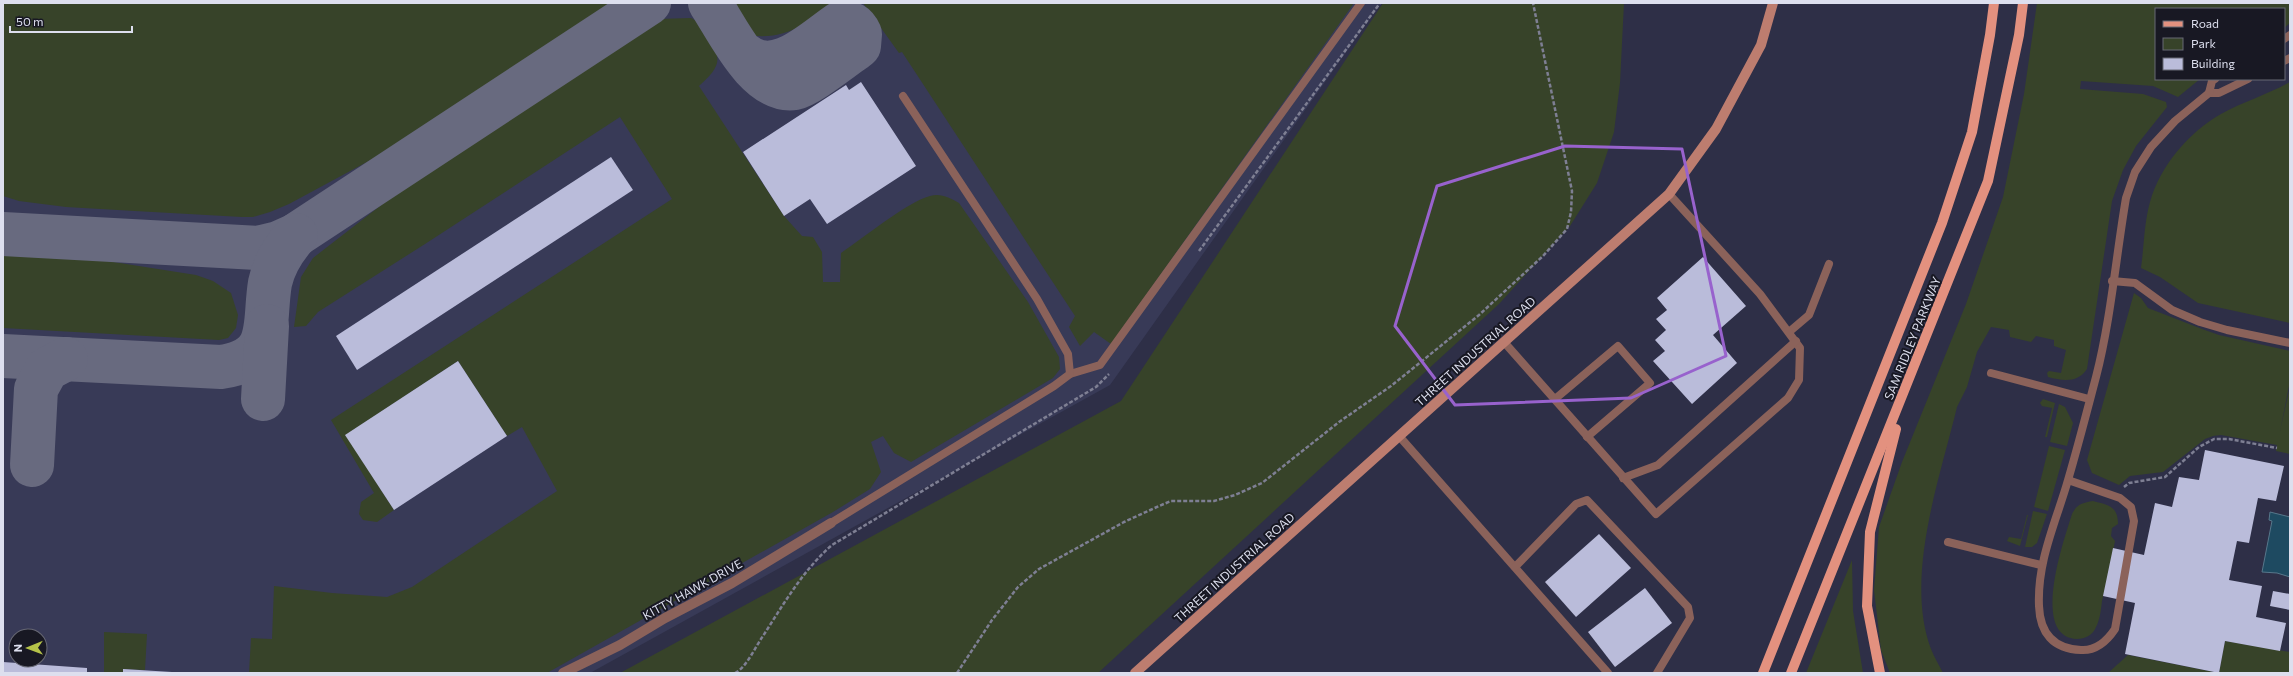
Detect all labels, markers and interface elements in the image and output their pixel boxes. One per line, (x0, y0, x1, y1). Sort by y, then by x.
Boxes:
scale bar (10, 8, 132, 34)
legend (2155, 8, 2285, 80)
text: 50 m (16, 14, 44, 28)
text: Road (2191, 16, 2219, 30)
text: Park (2191, 36, 2217, 50)
text: Building (2191, 56, 2235, 70)
street label: SAM RIDLEY PARKWAY (1881, 274, 1943, 401)
street label: THREET INDUSTRIAL ROAD (1412, 293, 1538, 409)
street label: THREET INDUSTRIAL ROAD (1171, 509, 1297, 625)
street label: KITTY HAWK DRIVE (640, 556, 744, 622)
north arrow (8, 628, 48, 668)
text: N (11, 644, 24, 652)

